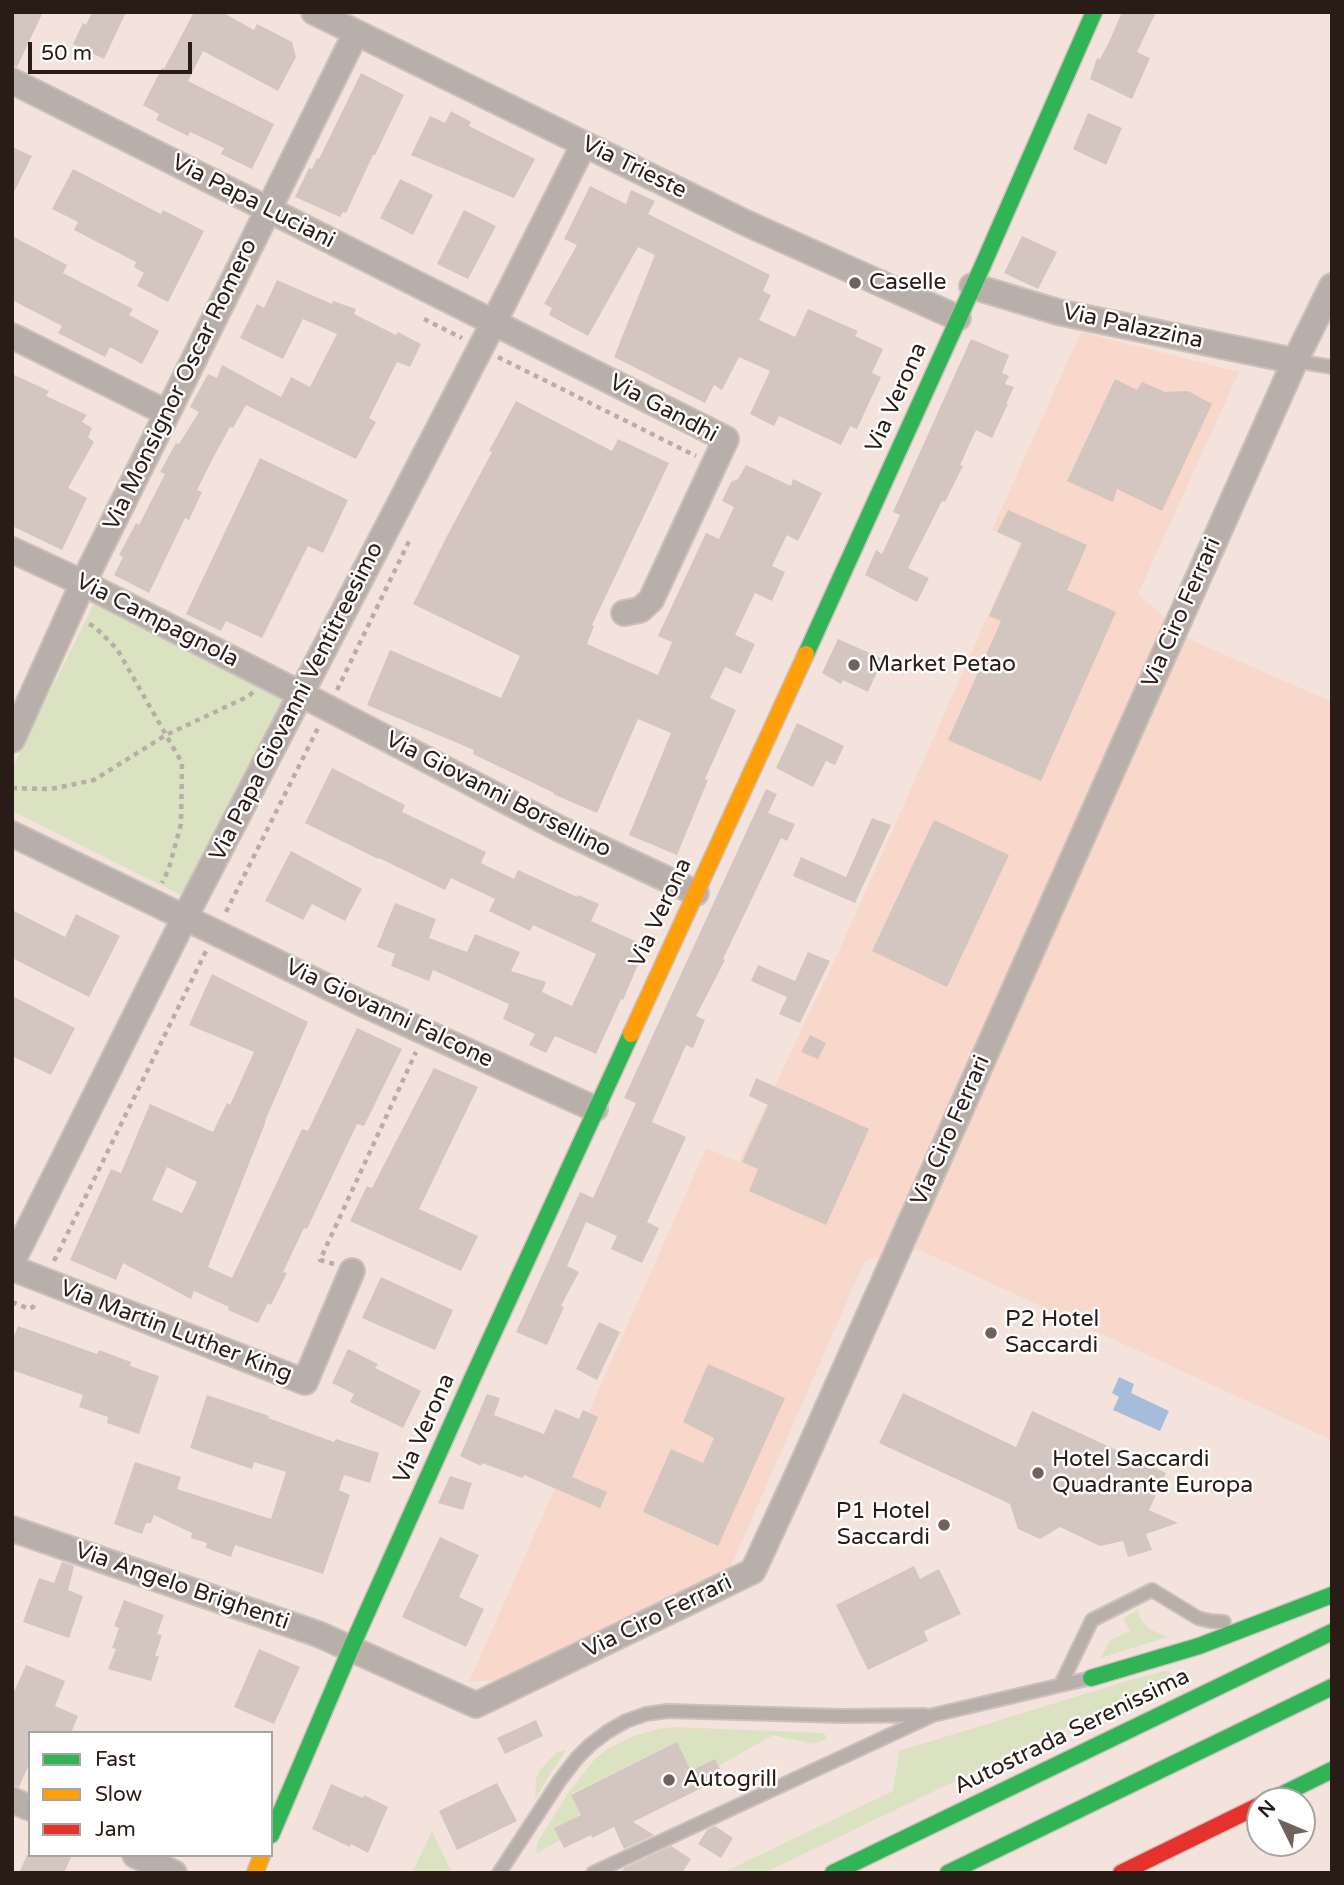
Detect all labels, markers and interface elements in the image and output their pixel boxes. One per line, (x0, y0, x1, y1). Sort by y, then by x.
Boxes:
scale bar (32, 28, 196, 72)
text: 50 m (41, 41, 92, 66)
street label: Via Trieste (577, 131, 691, 205)
street label: Via Papa Luciani (167, 149, 339, 255)
street label: Via Monsignor Oscar Romero (98, 235, 264, 535)
place label: Caselle (869, 269, 946, 297)
marker: Caselle (847, 275, 863, 291)
street label: Via Palazzina (1061, 299, 1205, 355)
street label: Via Verona (861, 339, 933, 457)
street label: Via Gandhi (604, 369, 722, 449)
street label: Via Ciro Ferrari (1137, 534, 1227, 692)
street label: Via Papa Giovanni Ventitreesimo (204, 538, 390, 866)
street label: Via Campagnola (71, 568, 243, 674)
place label: Market Petao (868, 651, 1016, 679)
marker: Market Petao (846, 657, 862, 673)
street label: Via Giovanni Borsellino (380, 726, 616, 864)
street label: Via Verona (624, 854, 698, 972)
street label: Via Giovanni Falcone (281, 954, 497, 1074)
street label: Via Ciro Ferrari (906, 1052, 996, 1210)
street label: Via Martin Luther King (56, 1275, 296, 1389)
place label: P2 Hotel Saccardi (1005, 1306, 1099, 1360)
marker: P2 Hotel Saccardi (983, 1325, 999, 1341)
street label: Via Verona (389, 1370, 461, 1488)
place label: Hotel Saccardi Quadrante Europa (1052, 1446, 1253, 1500)
marker: Hotel Saccardi Quadrante Europa (1030, 1465, 1046, 1481)
place label: P1 Hotel Saccardi (836, 1498, 930, 1552)
marker: P1 Hotel Saccardi (936, 1517, 952, 1533)
street label: Via Angelo Brighenti (71, 1537, 293, 1637)
street label: Via Ciro Ferrari (579, 1569, 737, 1665)
street label: Autostrada Serenissima (950, 1663, 1194, 1801)
legend (28, 1731, 273, 1857)
text: Fast (95, 1747, 136, 1772)
place label: Autogrill (683, 1766, 777, 1794)
marker: Autogrill (661, 1772, 677, 1788)
text: Slow (95, 1782, 142, 1807)
north arrow (1246, 1787, 1316, 1857)
text: N (1254, 1796, 1280, 1822)
text: Jam (95, 1817, 136, 1842)

